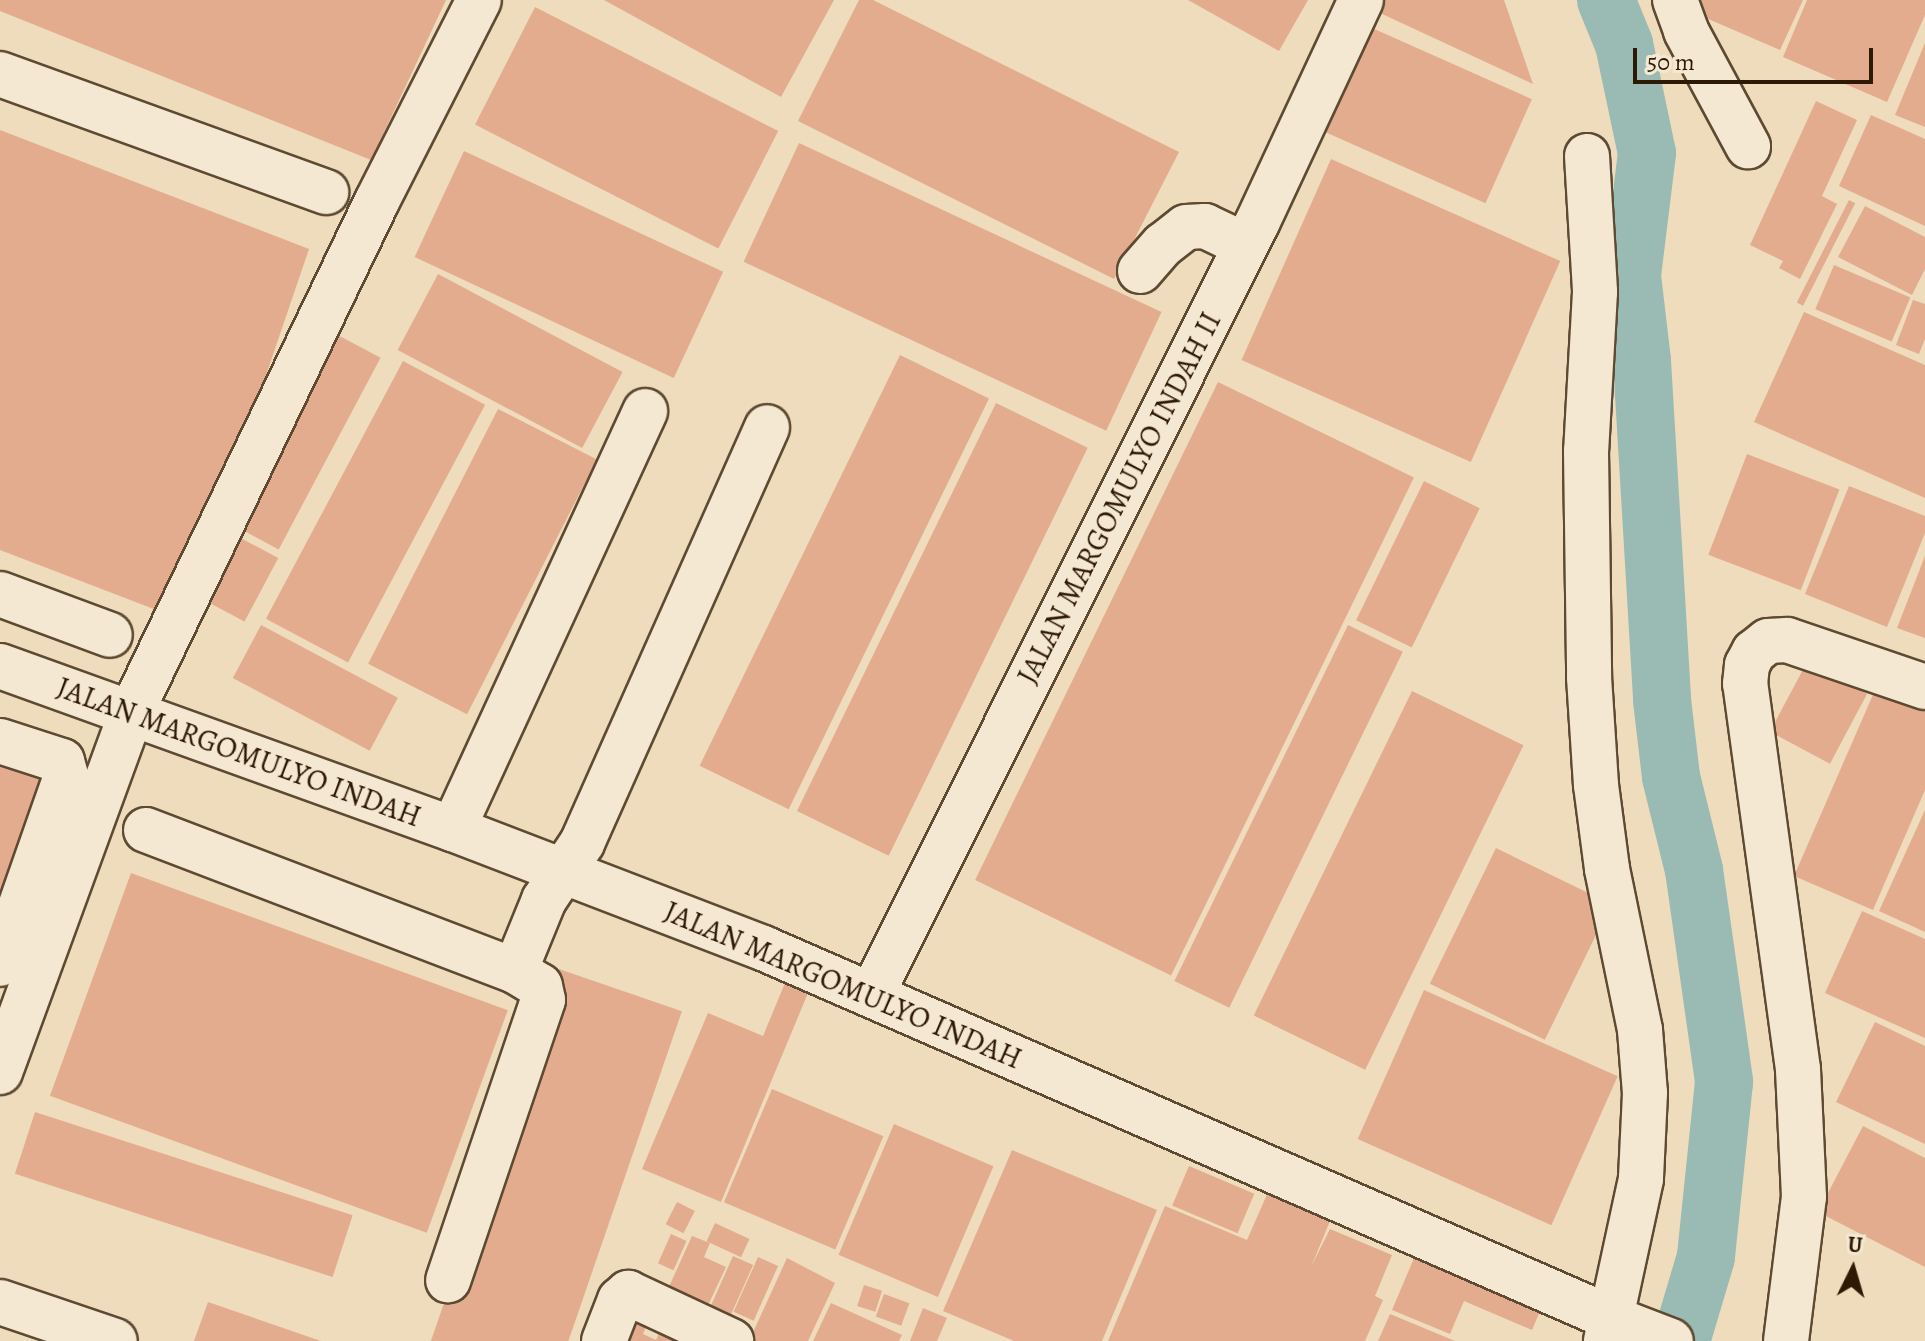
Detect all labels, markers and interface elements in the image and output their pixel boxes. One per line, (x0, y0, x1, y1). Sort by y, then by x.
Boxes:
scale bar (1637, 32, 1877, 82)
text: 50 m (1647, 46, 1695, 78)
street label: JALAN MARGOMULYO INDAH II (1009, 306, 1229, 690)
street label: JALAN MARGOMULYO INDAH (52, 669, 426, 835)
street label: JALAN MARGOMULYO INDAH (659, 893, 1027, 1077)
north arrow (1813, 1229, 1893, 1309)
text: U (1847, 1230, 1864, 1261)

